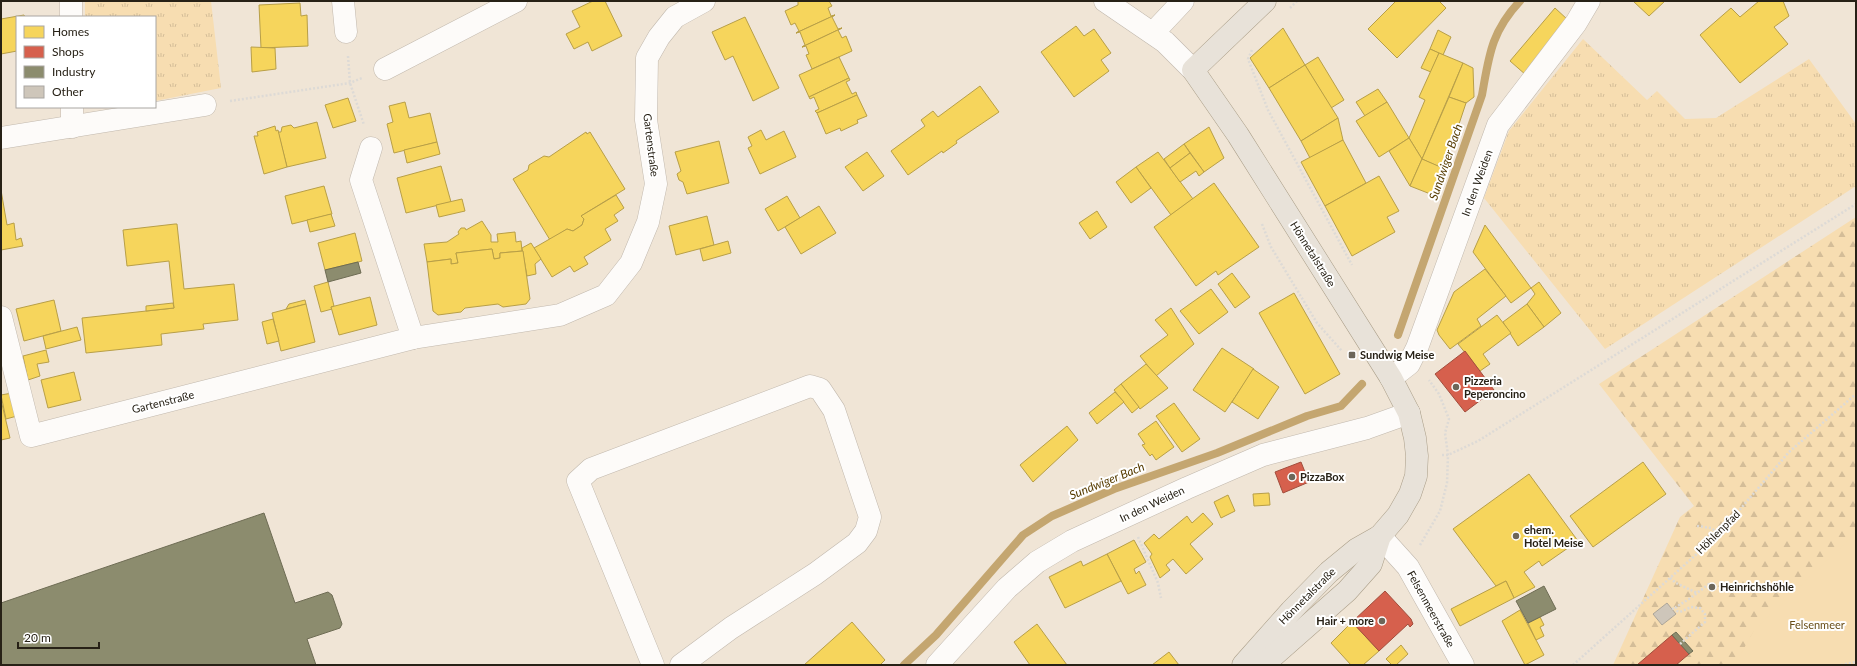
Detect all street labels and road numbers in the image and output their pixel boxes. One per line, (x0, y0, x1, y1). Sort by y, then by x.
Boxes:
street label: Gartenstraße (641, 113, 662, 177)
street label: In den Weiden (1458, 148, 1495, 218)
street label: Hönnetalstraße (1288, 219, 1339, 289)
street label: Gartenstraße (130, 387, 195, 416)
street label: In den Weiden (1117, 483, 1186, 524)
street label: Höhlenpfad (1693, 507, 1742, 556)
street label: Hönnetalstraße (1276, 564, 1338, 627)
street label: Felsenmeerstraße (1405, 568, 1458, 650)

